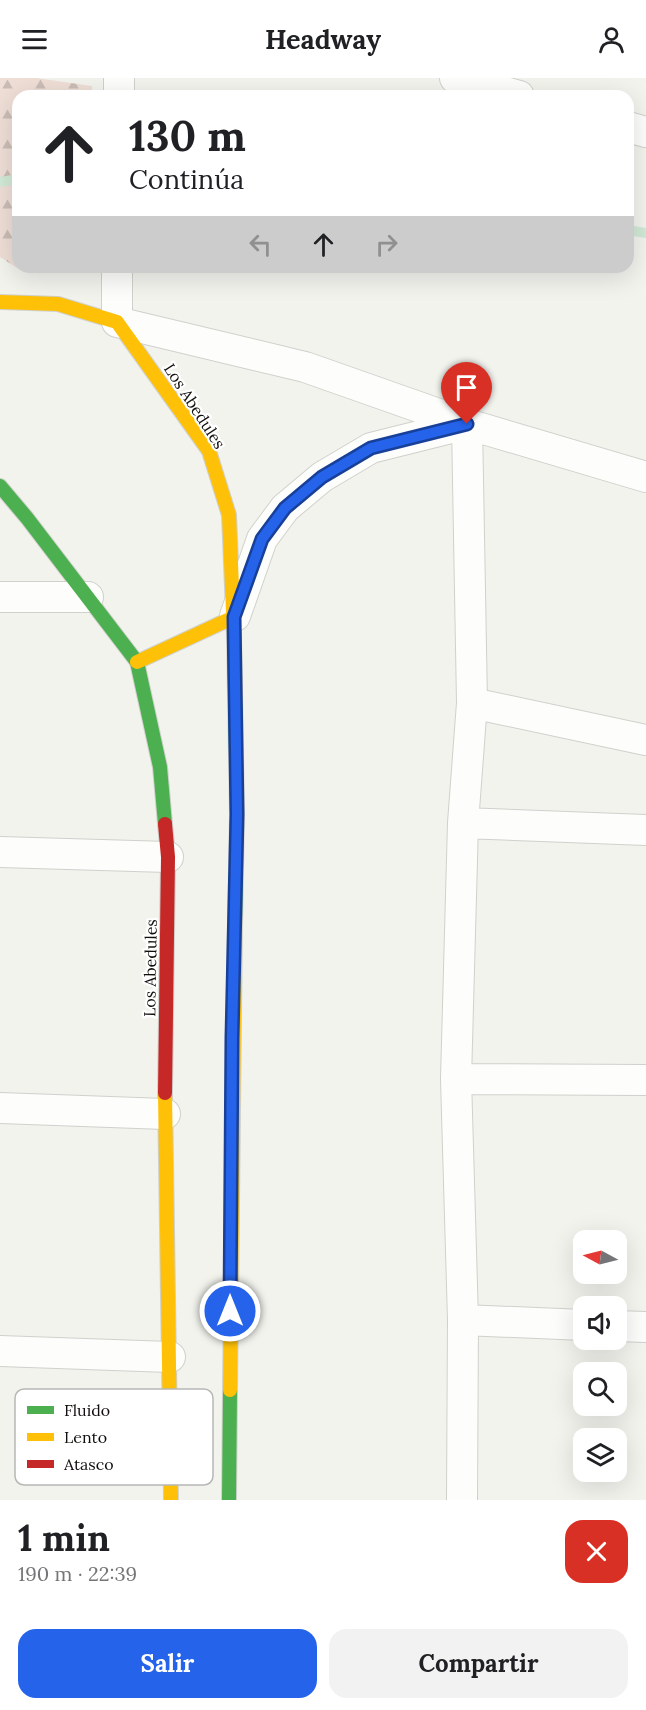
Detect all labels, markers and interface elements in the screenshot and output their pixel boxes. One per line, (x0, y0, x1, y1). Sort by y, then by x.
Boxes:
text: Headway (265, 22, 381, 56)
icon: menu (18, 23, 51, 56)
icon: person (595, 23, 628, 56)
text: 130 m (129, 109, 246, 163)
icon: ahead (30, 114, 108, 192)
text: Continúa (129, 162, 244, 196)
icon: left (244, 228, 277, 261)
icon: ahead (307, 228, 340, 261)
icon: right (370, 228, 403, 261)
street label: Los Abedules (160, 360, 230, 452)
pin (441, 362, 492, 424)
icon: arrive (450, 371, 483, 404)
street label: Los Abedules (139, 919, 161, 1017)
north arrow (573, 1230, 627, 1284)
map controls (573, 1230, 627, 1482)
position arrow (198, 1279, 262, 1343)
button: sound (573, 1296, 627, 1350)
button: search (573, 1362, 627, 1416)
legend (15, 1389, 213, 1485)
text: Fluido (64, 1400, 110, 1420)
text: Lento (64, 1427, 107, 1447)
button: layers (573, 1428, 627, 1482)
text: Atasco (63, 1454, 114, 1474)
text: 1 min (18, 1515, 110, 1561)
button: close (565, 1520, 628, 1583)
text: 190 m · 22:39 (18, 1561, 137, 1586)
button: Salir (18, 1629, 317, 1698)
button: Compartir (329, 1629, 628, 1698)

